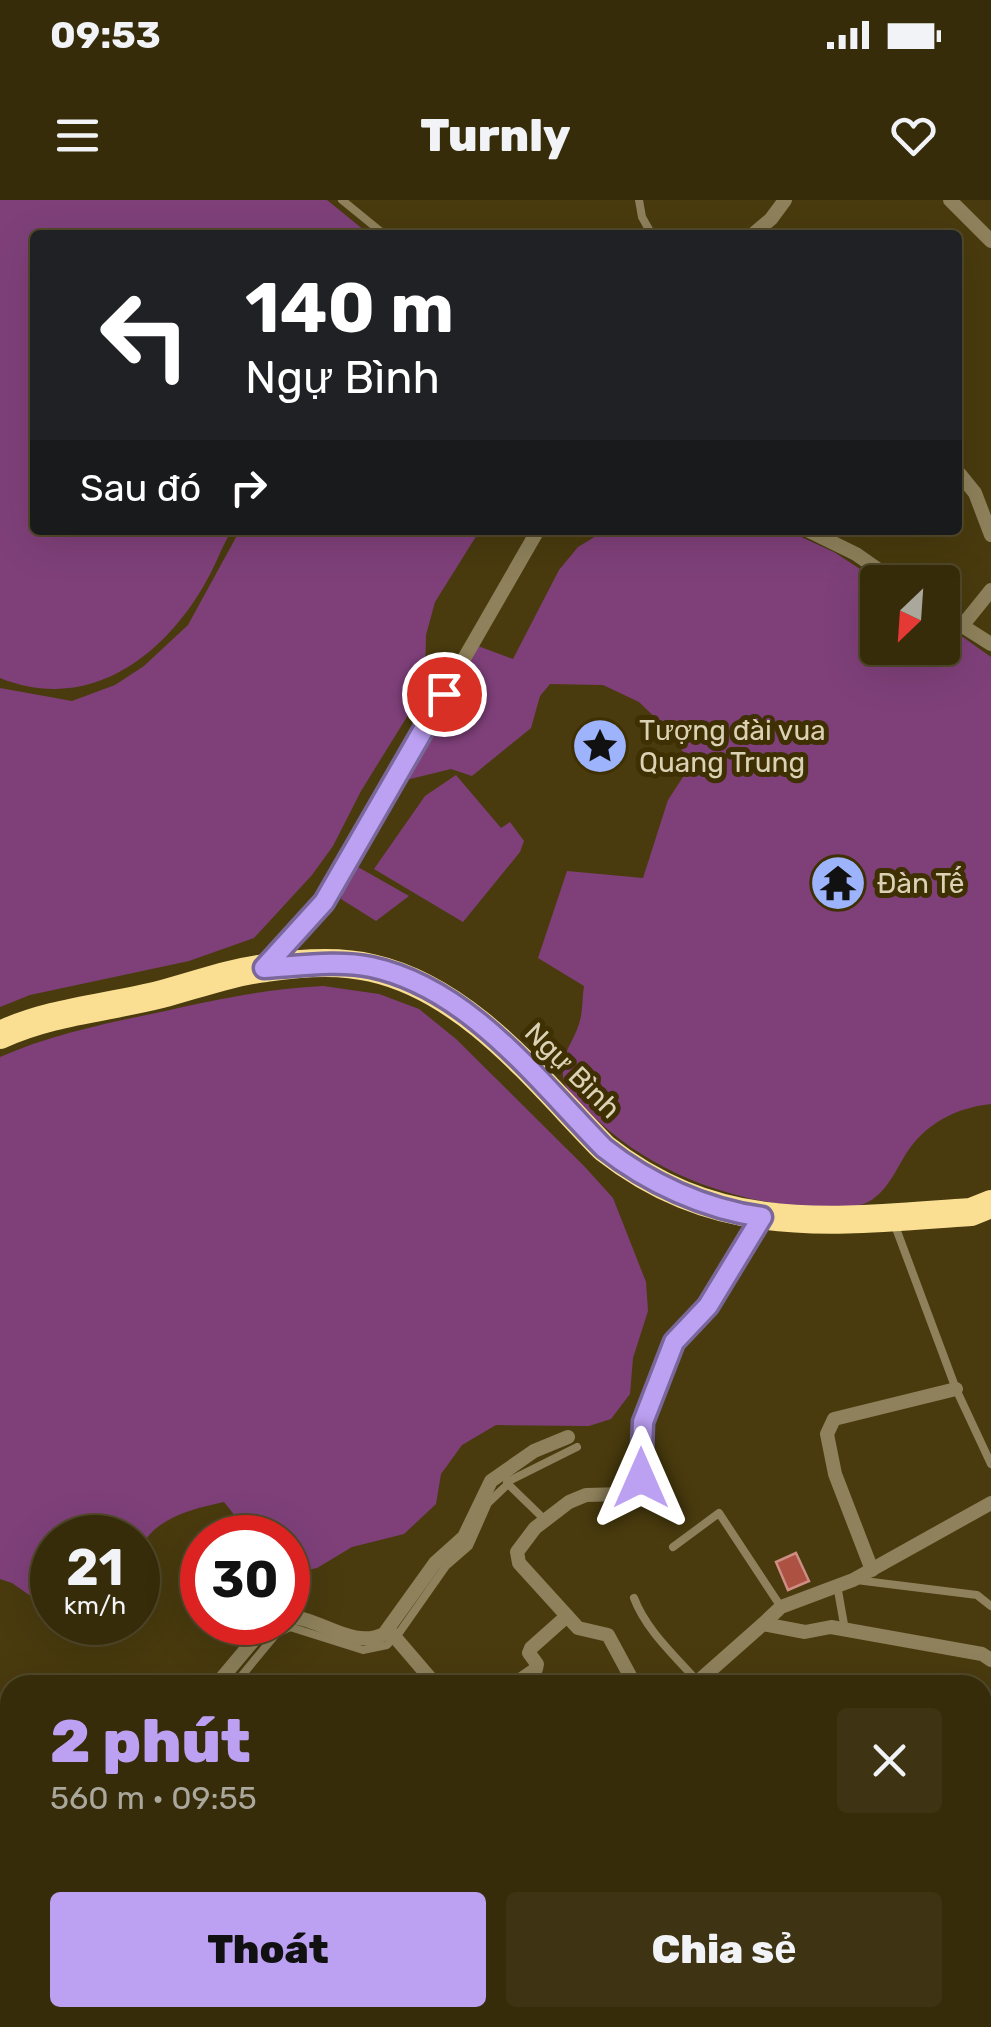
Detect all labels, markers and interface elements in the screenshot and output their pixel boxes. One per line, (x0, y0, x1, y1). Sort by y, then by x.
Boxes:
text: 09:53 (50, 12, 161, 58)
icon: menu (50, 108, 105, 163)
icon: heart (886, 108, 941, 163)
text: Turnly (420, 109, 571, 162)
text: 140 m (245, 267, 454, 350)
icon: left (80, 270, 210, 400)
text: Ngự Bình (245, 351, 440, 404)
icon: right (221, 460, 276, 515)
text: Sau đó (80, 465, 201, 511)
north arrow (860, 565, 960, 665)
map controls (860, 565, 960, 665)
pin (402, 652, 487, 737)
icon: arrive (417, 667, 472, 722)
place label: Tượng đài vua Quang Trung (639, 714, 826, 779)
place icon: Tượng đài vua Quang Trung (570, 716, 630, 776)
temple icon: Đàn Tế (808, 853, 868, 913)
place label: Đàn Tế (877, 866, 964, 900)
street label: Ngự Bình (518, 1016, 627, 1125)
position arrow (589, 1426, 693, 1530)
speed limit sign: 30 (180, 1515, 310, 1645)
text: 21 (66, 1538, 124, 1598)
text: km/h (64, 1591, 126, 1620)
text: 2 phút (50, 1706, 251, 1777)
button: close (837, 1708, 942, 1813)
text: 560 m · 09:55 (50, 1779, 257, 1817)
button: Thoát (50, 1892, 486, 2007)
button: Chia sẻ (506, 1892, 942, 2007)

